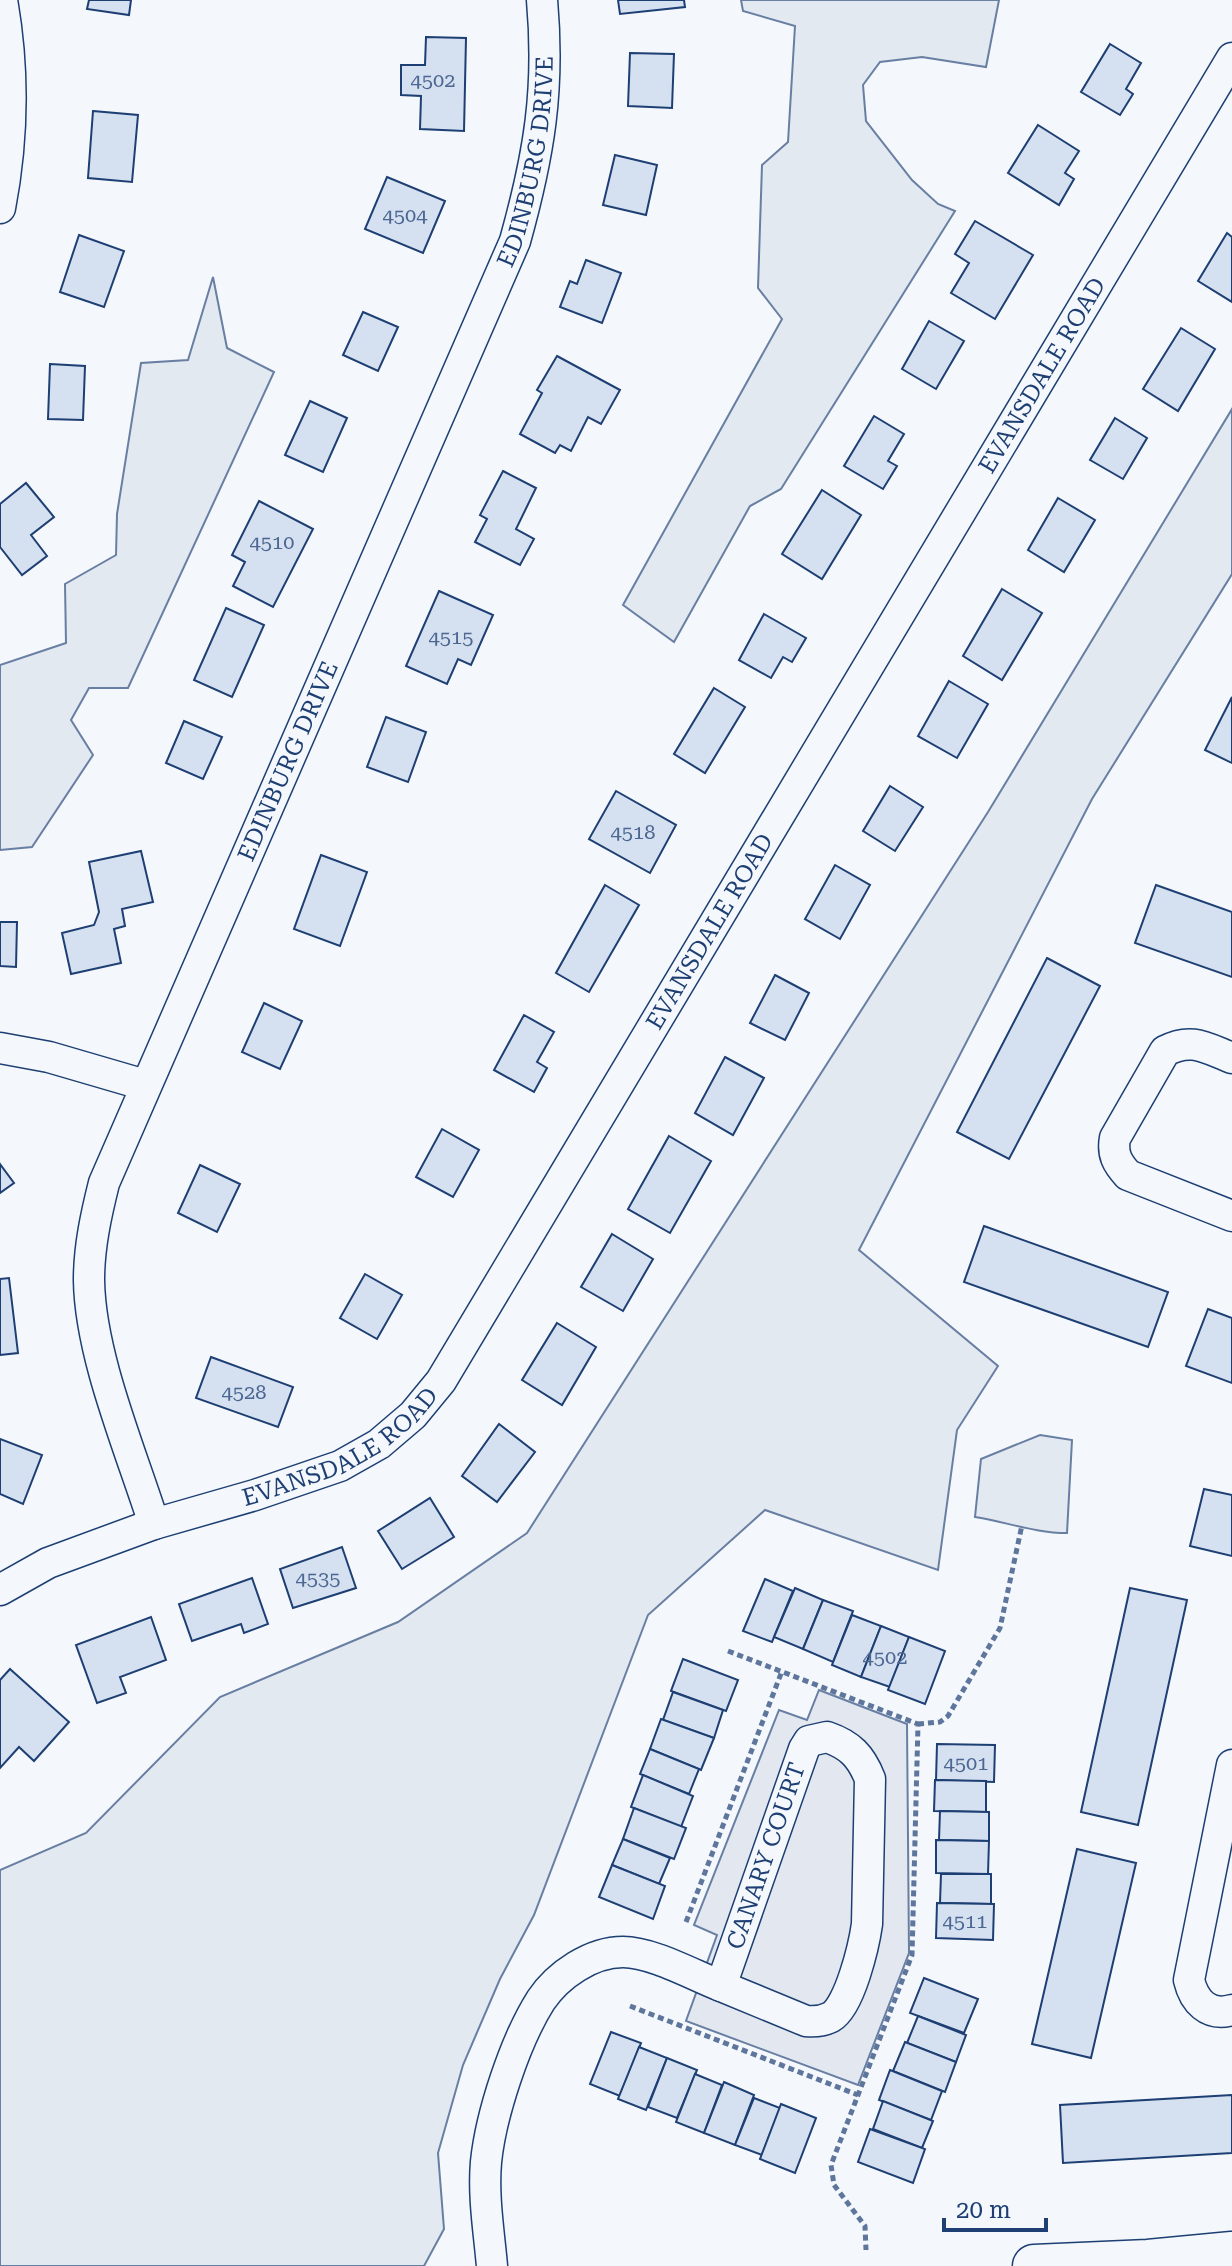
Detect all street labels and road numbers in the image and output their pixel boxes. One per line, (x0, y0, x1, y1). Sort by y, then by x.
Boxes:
street label: EDINBURG DRIVE (491, 56, 559, 271)
street label: EVANSDALE ROAD (973, 272, 1111, 478)
street label: EDINBURG DRIVE (232, 657, 344, 865)
street label: EVANSDALE ROAD (640, 829, 779, 1035)
street label: EVANSDALE ROAD (239, 1382, 444, 1512)
street label: CANARY COURT (721, 1759, 811, 1953)

